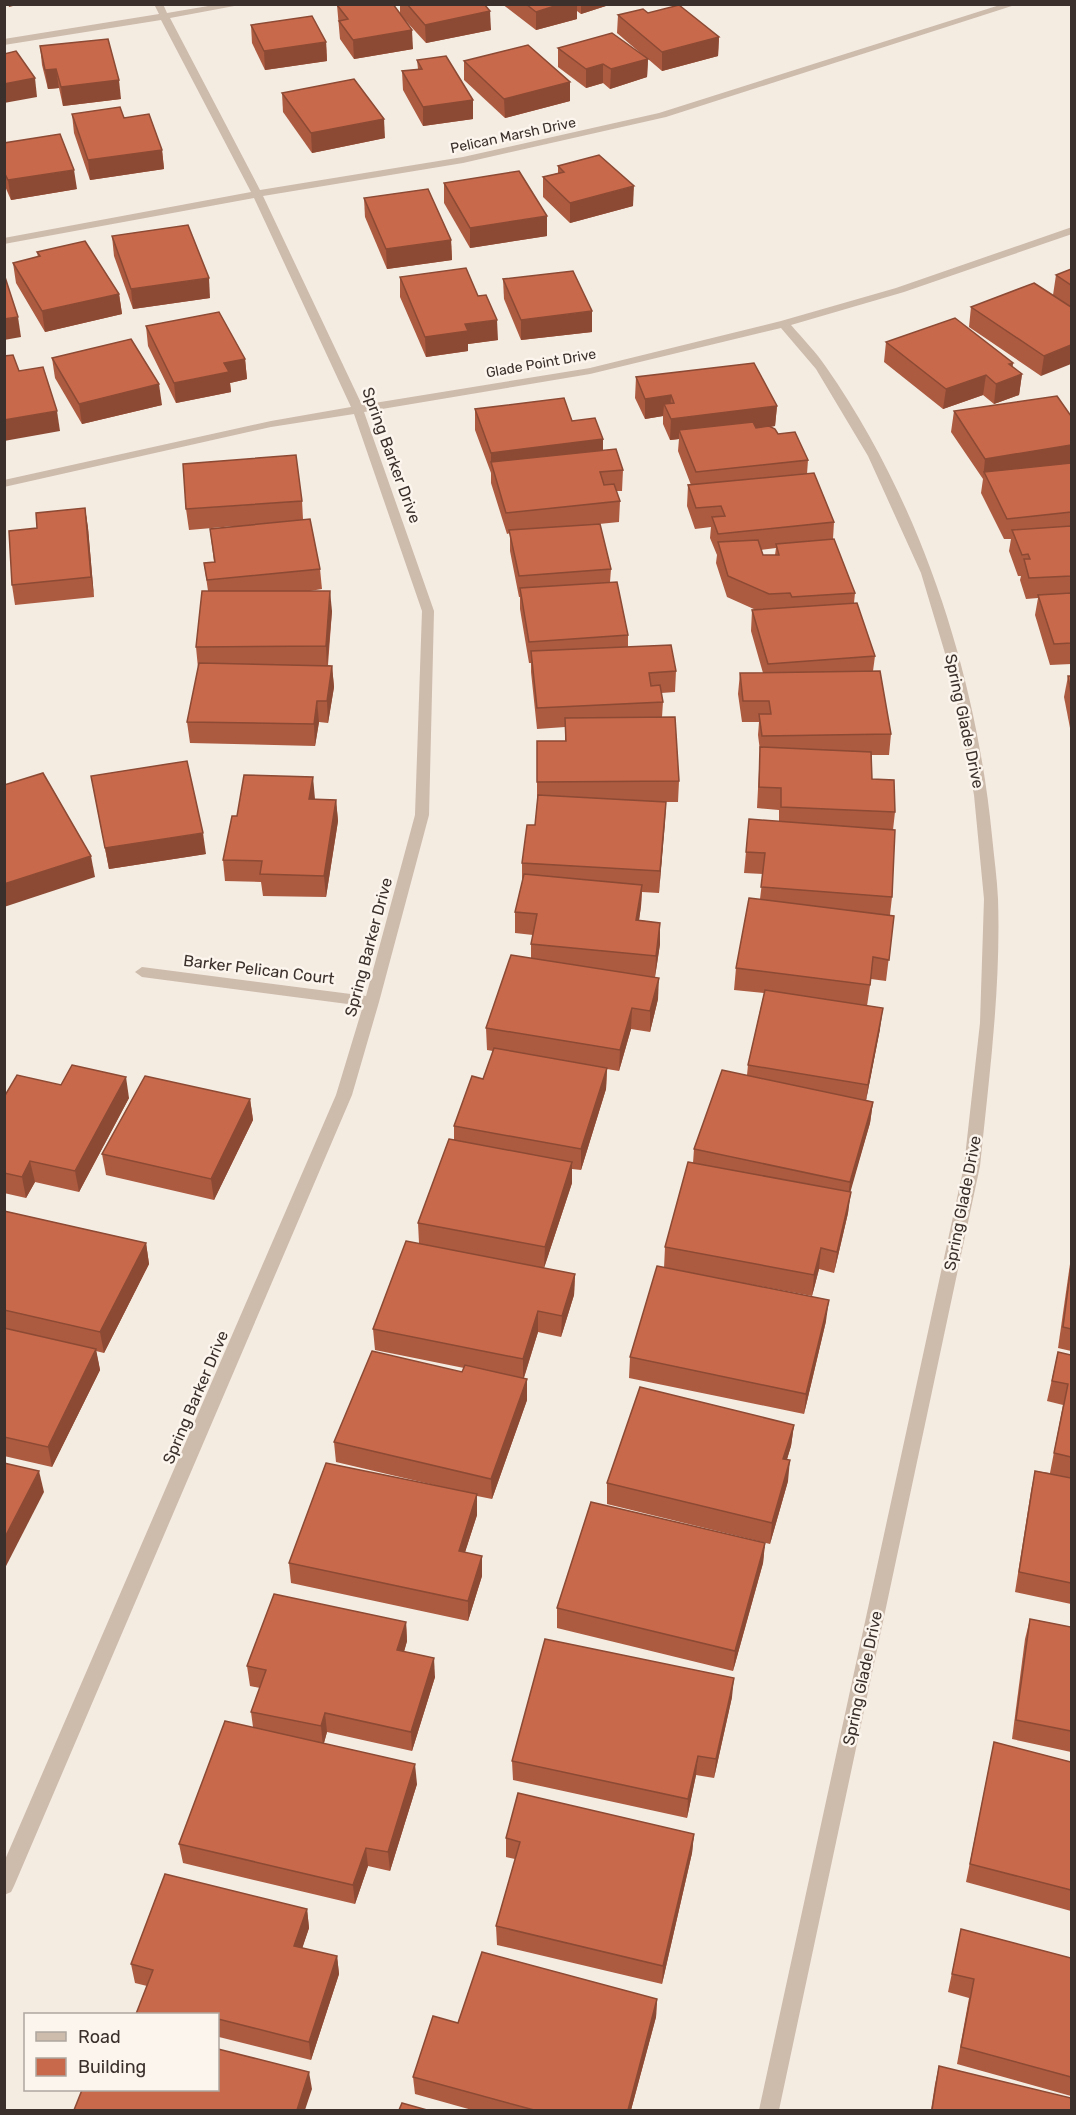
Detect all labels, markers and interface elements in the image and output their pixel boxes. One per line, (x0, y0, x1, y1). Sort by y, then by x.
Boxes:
street label: Pelican Marsh Drive (449, 114, 578, 157)
street label: Glade Point Drive (485, 345, 598, 382)
street label: Spring Barker Drive (358, 385, 425, 526)
street label: Spring Glade Drive (941, 652, 988, 790)
street label: Spring Barker Drive (341, 875, 396, 1019)
street label: Barker Pelican Court (182, 951, 336, 988)
street label: Spring Glade Drive (940, 1134, 985, 1272)
street label: Spring Barker Drive (159, 1328, 232, 1467)
street label: Spring Glade Drive (839, 1609, 886, 1747)
legend (24, 2013, 219, 2091)
text: Road (78, 2026, 121, 2048)
text: Building (78, 2056, 146, 2078)

